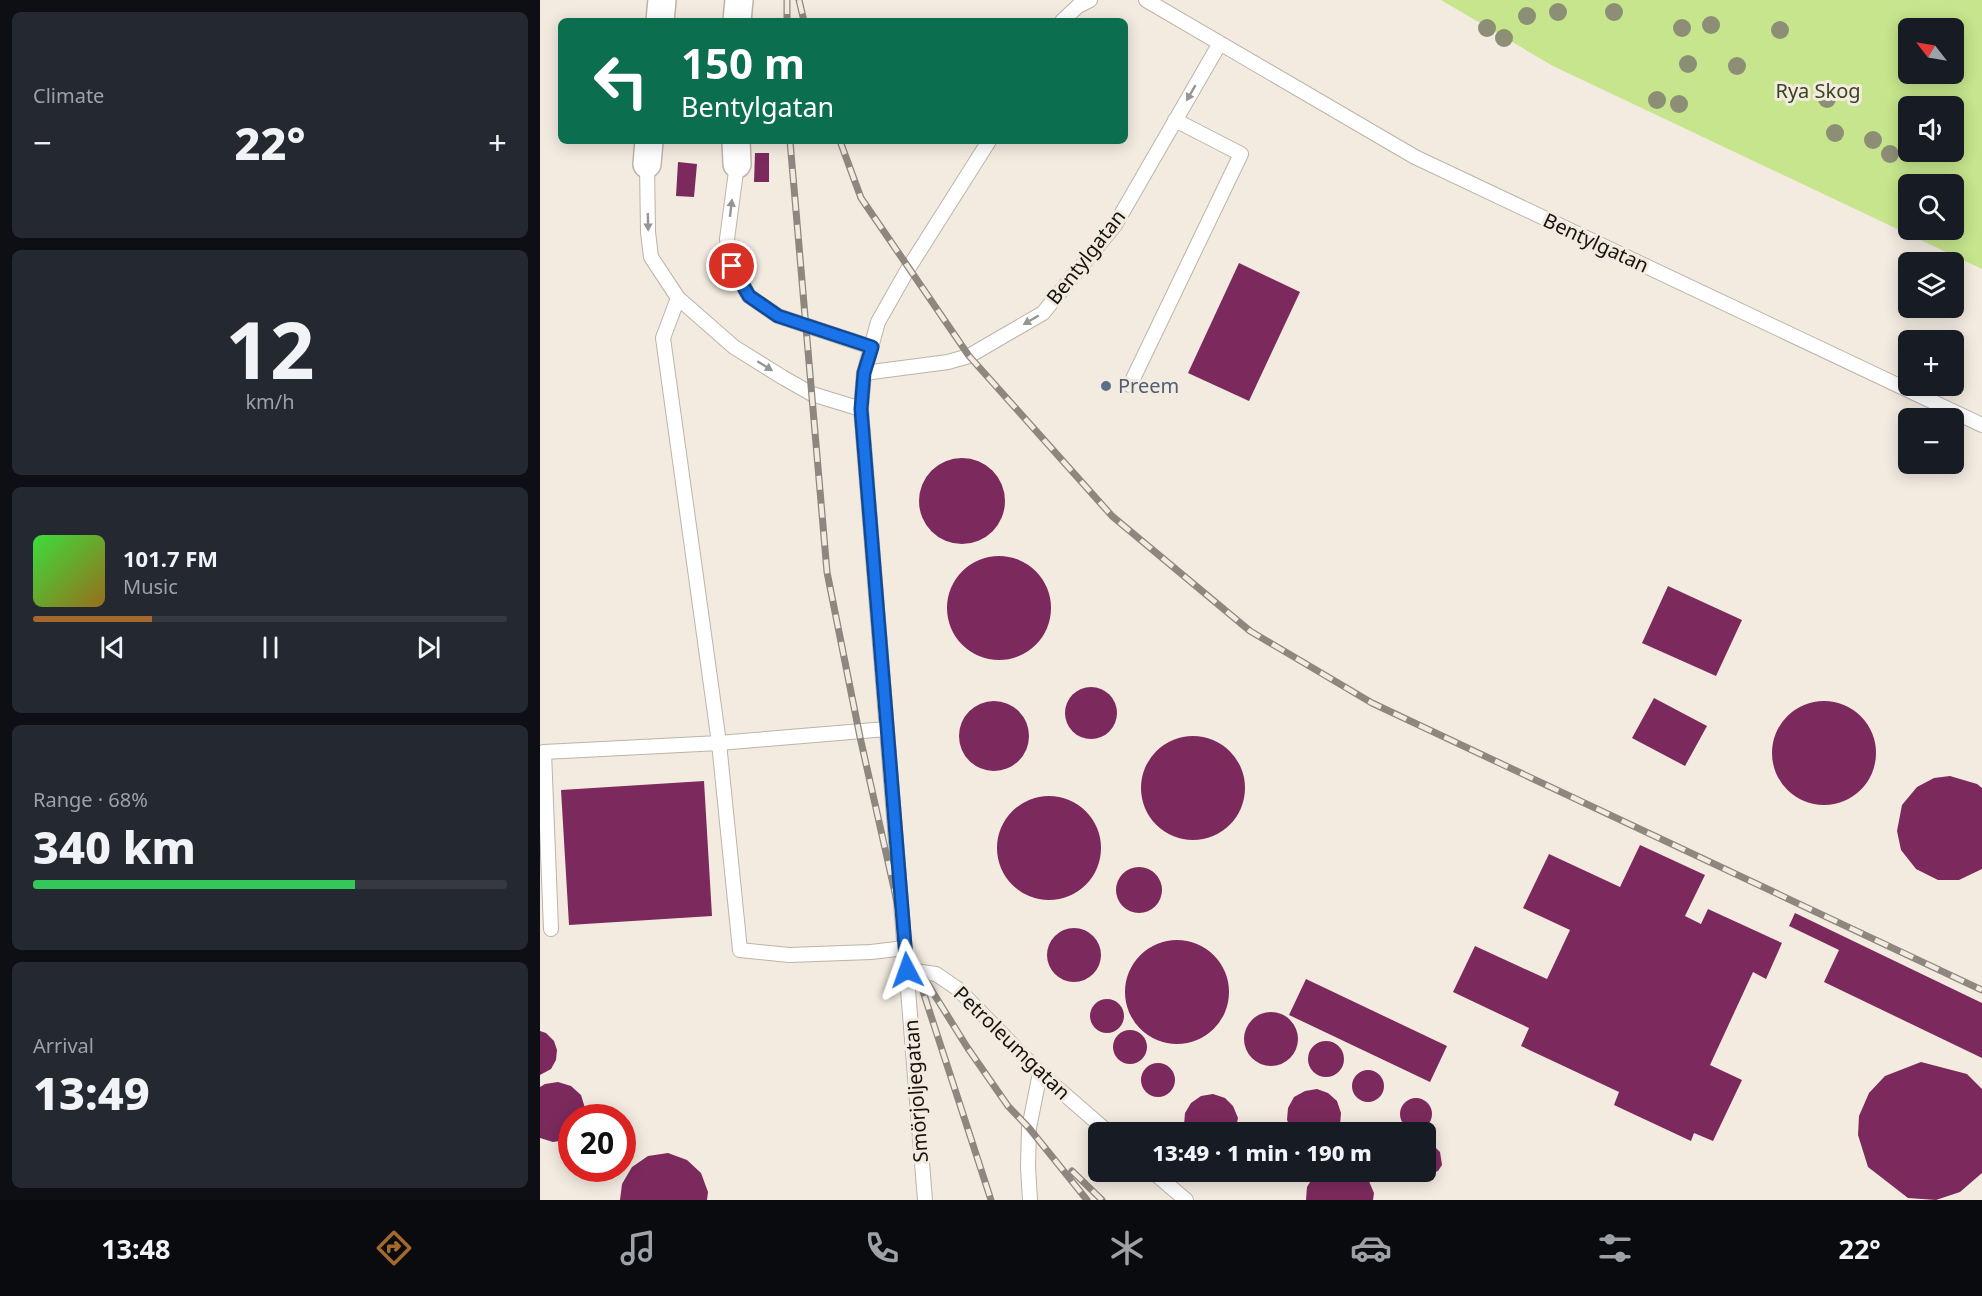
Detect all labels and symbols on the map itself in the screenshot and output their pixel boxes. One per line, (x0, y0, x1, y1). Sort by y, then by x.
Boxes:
north arrow (1898, 18, 1964, 84)
park label: Rya Skog (1775, 77, 1861, 104)
one-way arrow (1185, 85, 1196, 101)
one-way arrow (726, 199, 736, 218)
street label: Bentylgatan (1040, 204, 1131, 310)
street label: Bentylgatan (1539, 206, 1653, 279)
one-way arrow (643, 213, 653, 232)
pin (706, 240, 757, 291)
one-way arrow (1023, 314, 1039, 325)
one-way arrow (757, 361, 773, 372)
place label: Preem (1118, 372, 1179, 399)
marker: Preem (1099, 379, 1113, 393)
position arrow (875, 938, 939, 1002)
street label: Petroleumgatan (948, 980, 1077, 1105)
street label: Smörjoljegatan (897, 1019, 934, 1163)
speed limit sign: 20 (558, 1104, 636, 1182)

